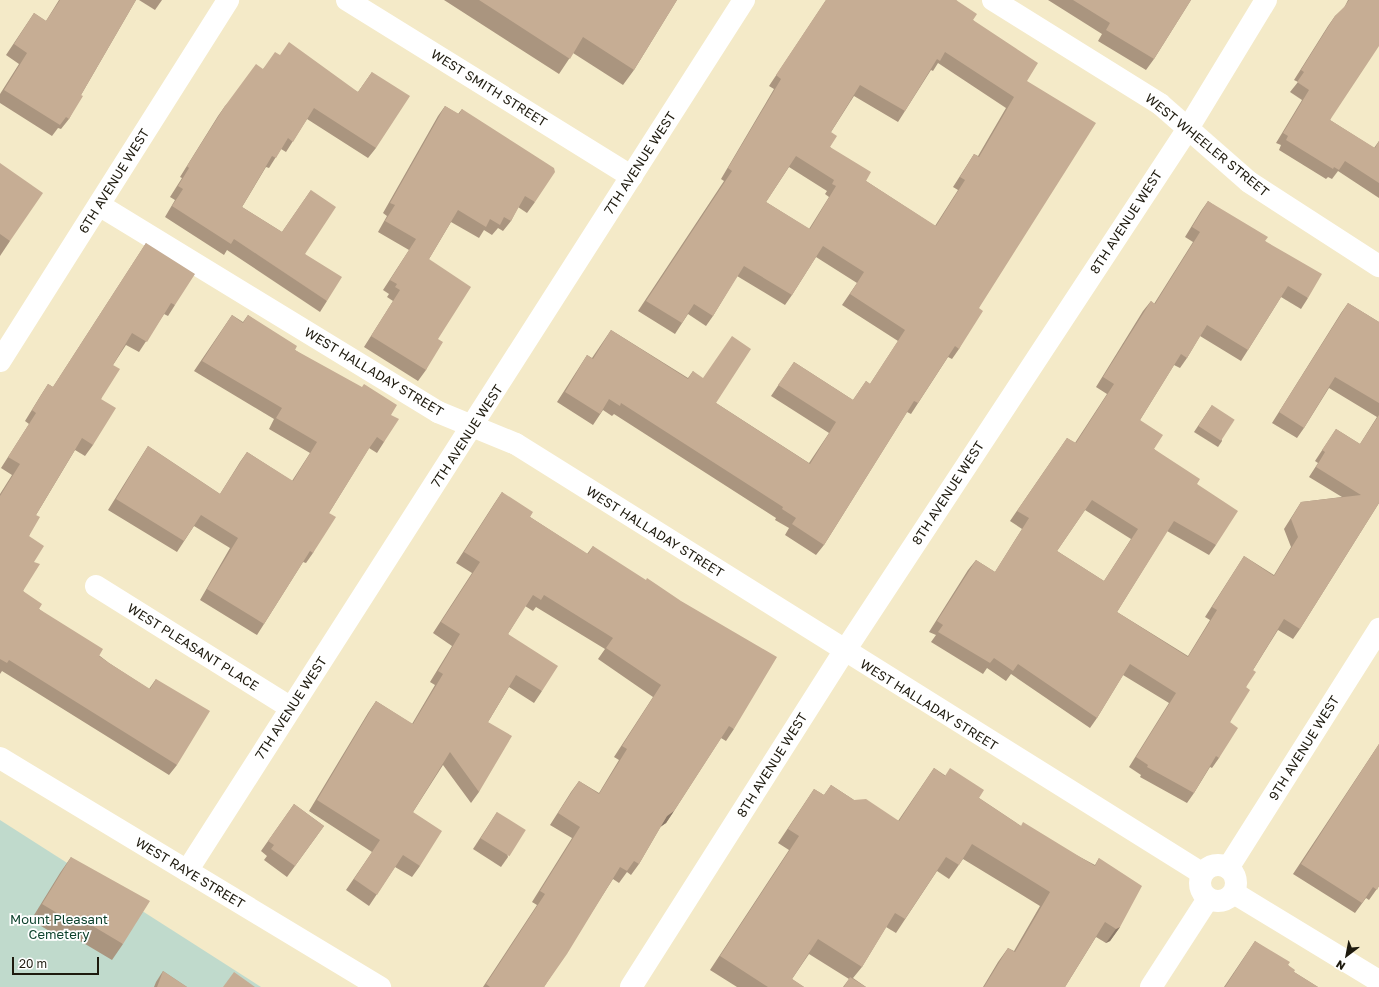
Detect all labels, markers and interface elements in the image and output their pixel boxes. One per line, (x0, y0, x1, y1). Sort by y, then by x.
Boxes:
street label: WEST SMITH STREET (428, 46, 550, 130)
street label: WEST WHEELER STREET (1142, 90, 1272, 200)
street label: 7TH AVENUE WEST (601, 109, 679, 217)
street label: 6TH AVENUE WEST (75, 126, 153, 236)
street label: 8TH AVENUE WEST (1087, 167, 1165, 277)
street label: WEST HALLADAY STREET (302, 324, 446, 420)
street label: 7TH AVENUE WEST (428, 382, 506, 490)
street label: 8TH AVENUE WEST (909, 438, 987, 548)
street label: WEST HALLADAY STREET (583, 483, 727, 581)
street label: WEST PLEASANT PLACE (124, 600, 262, 694)
street label: 7TH AVENUE WEST (252, 654, 330, 762)
street label: WEST HALLADAY STREET (857, 656, 1001, 754)
street label: 9TH AVENUE WEST (1265, 693, 1343, 803)
street label: 8TH AVENUE WEST (733, 710, 811, 820)
street label: WEST RAYE STREET (132, 834, 248, 912)
park label: Mount Pleasant Cemetery (10, 912, 108, 943)
north arrow (1327, 935, 1367, 975)
scale bar (14, 949, 101, 975)
text: 20 m (19, 956, 47, 971)
text: N (1333, 958, 1347, 973)

